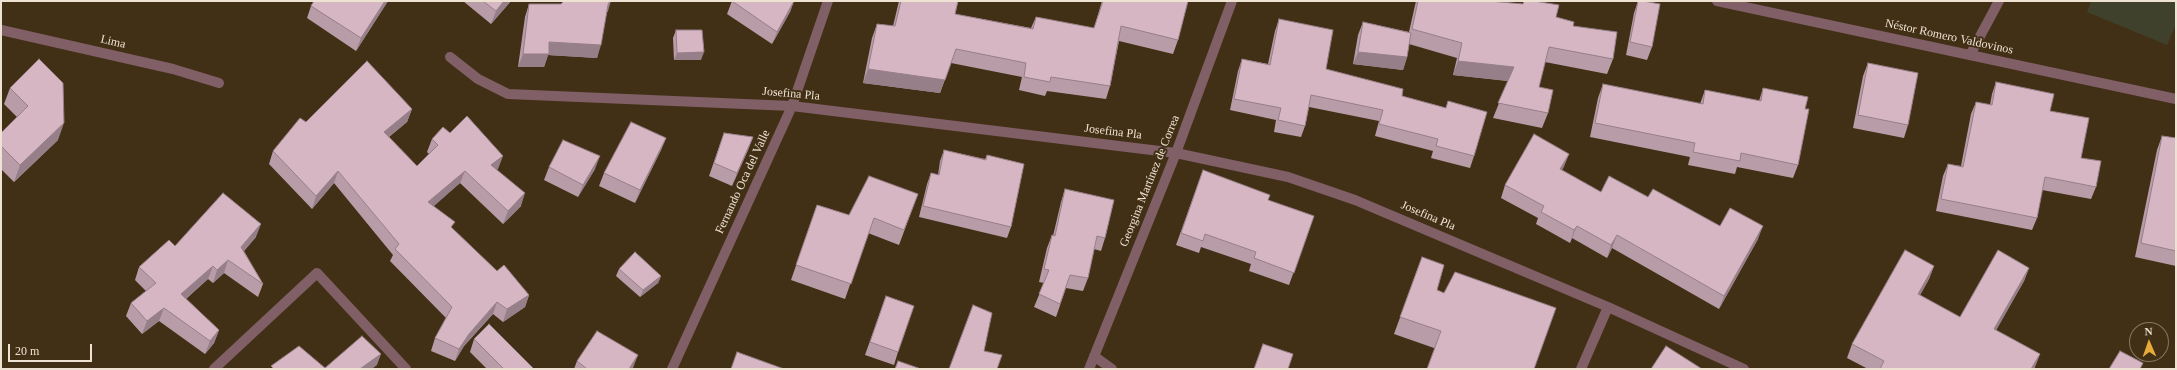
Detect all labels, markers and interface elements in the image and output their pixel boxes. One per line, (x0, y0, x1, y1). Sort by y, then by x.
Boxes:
street label: Néstor Romero Valdovinos (1884, 16, 2014, 58)
street label: Lima (99, 32, 127, 52)
street label: Josefina Pla (762, 84, 820, 104)
street label: Georgina Martínez de Correa (1117, 113, 1183, 249)
street label: Josefina Pla (1084, 121, 1142, 143)
street label: Fernando Oca del Valle (713, 128, 773, 236)
street label: Josefina Pla (1399, 198, 1457, 234)
north arrow (2129, 322, 2169, 362)
text: N (2144, 325, 2153, 337)
scale bar (10, 336, 94, 362)
text: 20 m (15, 344, 39, 358)

